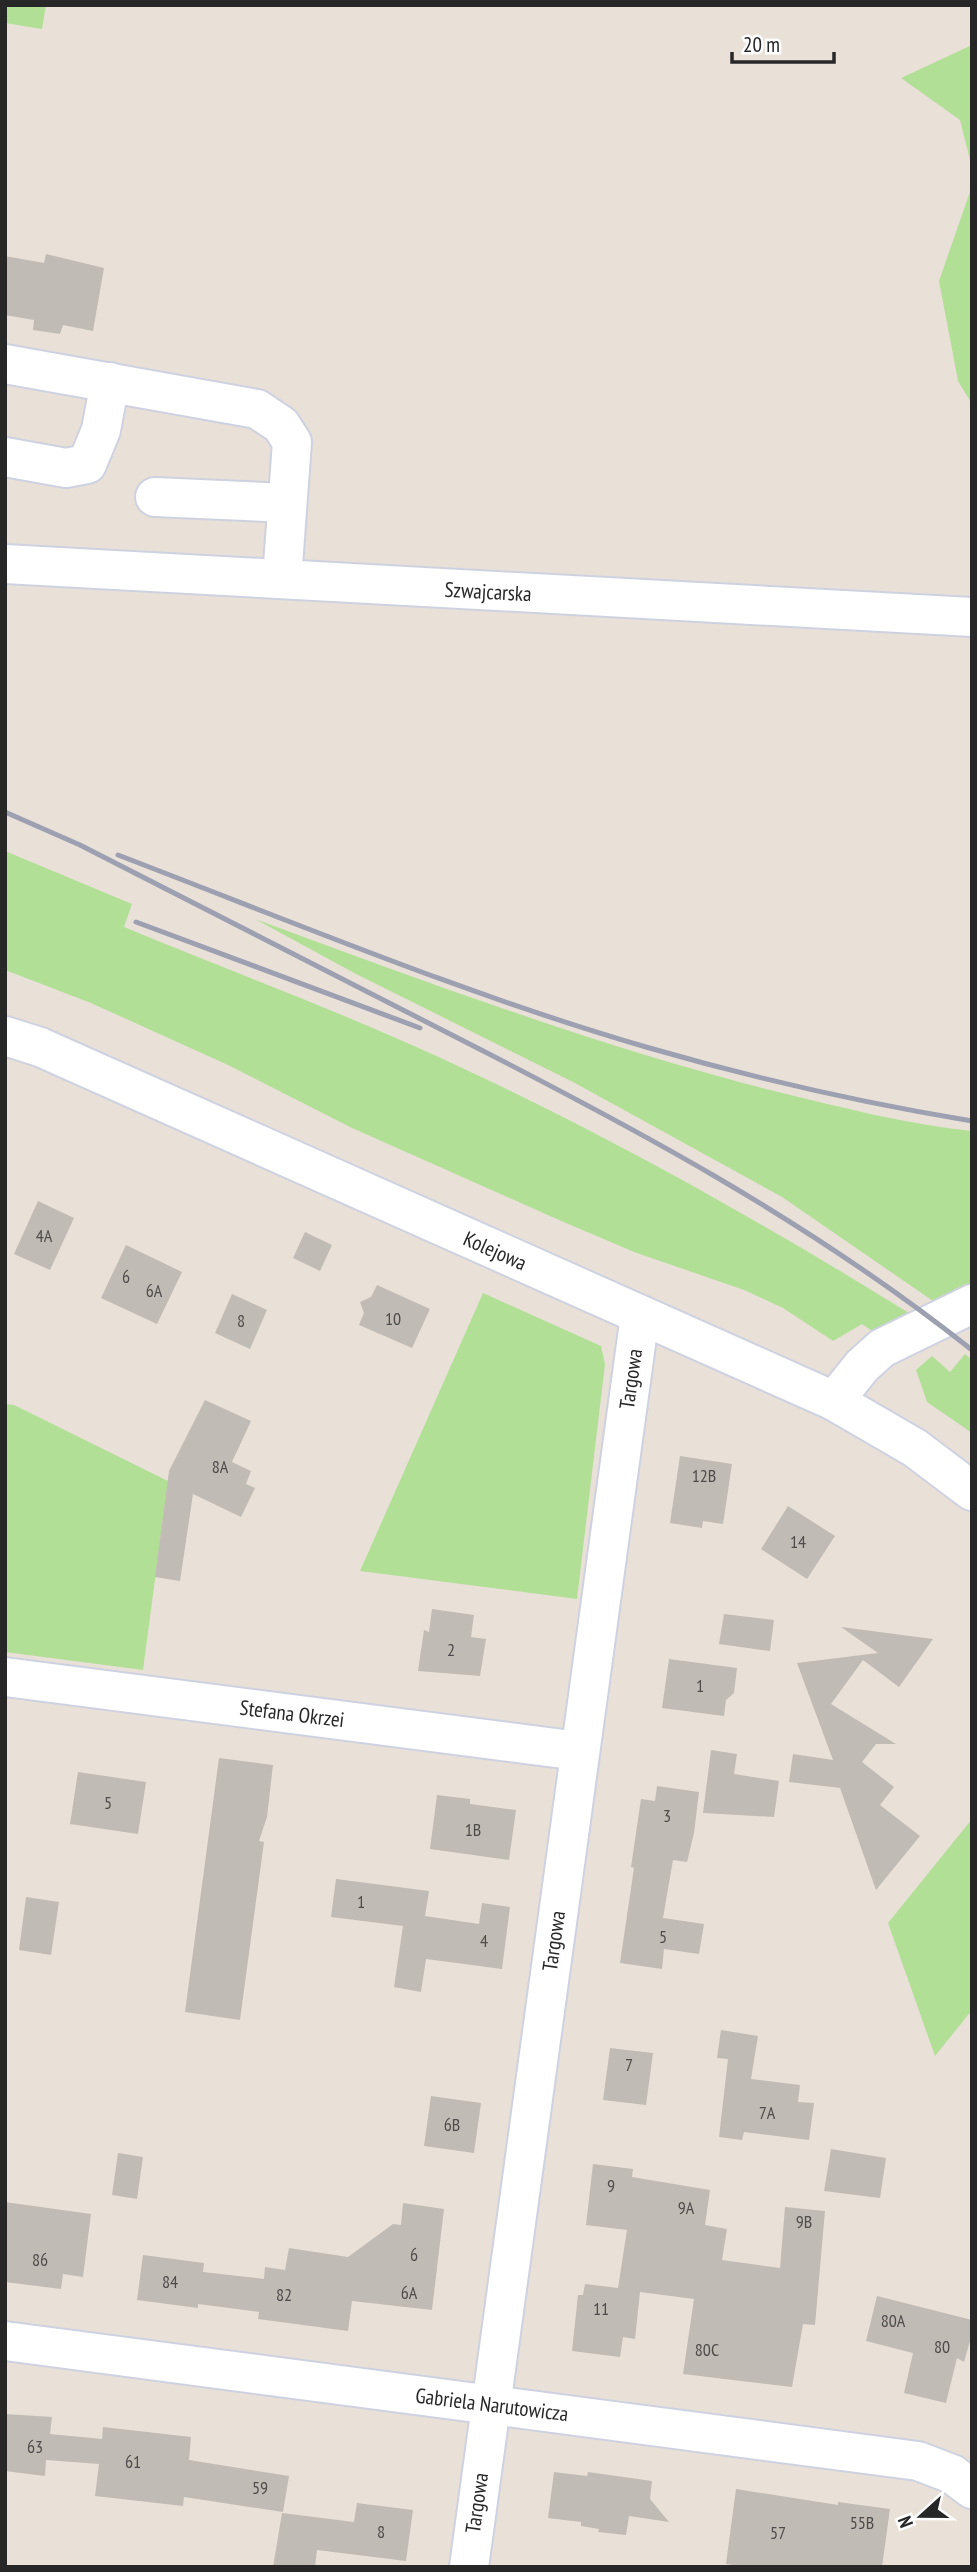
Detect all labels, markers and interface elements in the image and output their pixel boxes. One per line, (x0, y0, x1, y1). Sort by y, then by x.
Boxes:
scale bar (732, 21, 834, 65)
text: 20 m (743, 31, 780, 58)
street label: Szwajcarska (444, 576, 532, 607)
house number: 4A (36, 1224, 53, 1247)
street label: Kolejowa (459, 1225, 531, 1276)
house number: 6 (122, 1265, 130, 1288)
house number: 6A (146, 1279, 163, 1302)
house number: 10 (385, 1307, 401, 1330)
house number: 8 (237, 1309, 245, 1332)
street label: Targowa (613, 1347, 648, 1411)
house number: 8A (212, 1455, 229, 1478)
house number: 12B (692, 1464, 716, 1487)
house number: 14 (790, 1530, 806, 1553)
house number: 2 (447, 1638, 455, 1661)
house number: 1 (696, 1674, 704, 1697)
street label: Stefana Okrzei (238, 1694, 346, 1733)
house number: 5 (104, 1791, 112, 1814)
house number: 3 (663, 1804, 671, 1827)
house number: 1B (465, 1818, 481, 1841)
house number: 1 (357, 1890, 365, 1913)
street label: Targowa (536, 1909, 571, 1973)
house number: 5 (659, 1925, 667, 1948)
house number: 4 (480, 1929, 488, 1952)
house number: 7 (625, 2053, 633, 2076)
house number: 7A (759, 2101, 776, 2124)
house number: 6B (444, 2113, 460, 2136)
house number: 9 (607, 2174, 615, 2197)
house number: 9A (678, 2196, 695, 2219)
house number: 9B (796, 2210, 812, 2233)
house number: 6 (410, 2243, 418, 2266)
house number: 86 (32, 2248, 48, 2271)
house number: 84 (162, 2270, 178, 2293)
house number: 6A (401, 2281, 418, 2304)
house number: 82 (276, 2283, 292, 2306)
house number: 11 (593, 2297, 609, 2320)
house number: 80A (881, 2309, 906, 2332)
house number: 80 (934, 2335, 950, 2358)
house number: 80C (695, 2338, 719, 2361)
street label: Gabriela Narutowicza (414, 2382, 570, 2427)
house number: 63 (27, 2435, 43, 2458)
house number: 61 (125, 2450, 141, 2473)
street label: Targowa (459, 2471, 494, 2535)
house number: 59 (252, 2476, 268, 2499)
north arrow (886, 2481, 956, 2551)
house number: 55B (850, 2511, 874, 2534)
text: N (892, 2513, 918, 2531)
house number: 8 (377, 2520, 385, 2543)
house number: 57 (770, 2521, 786, 2544)

